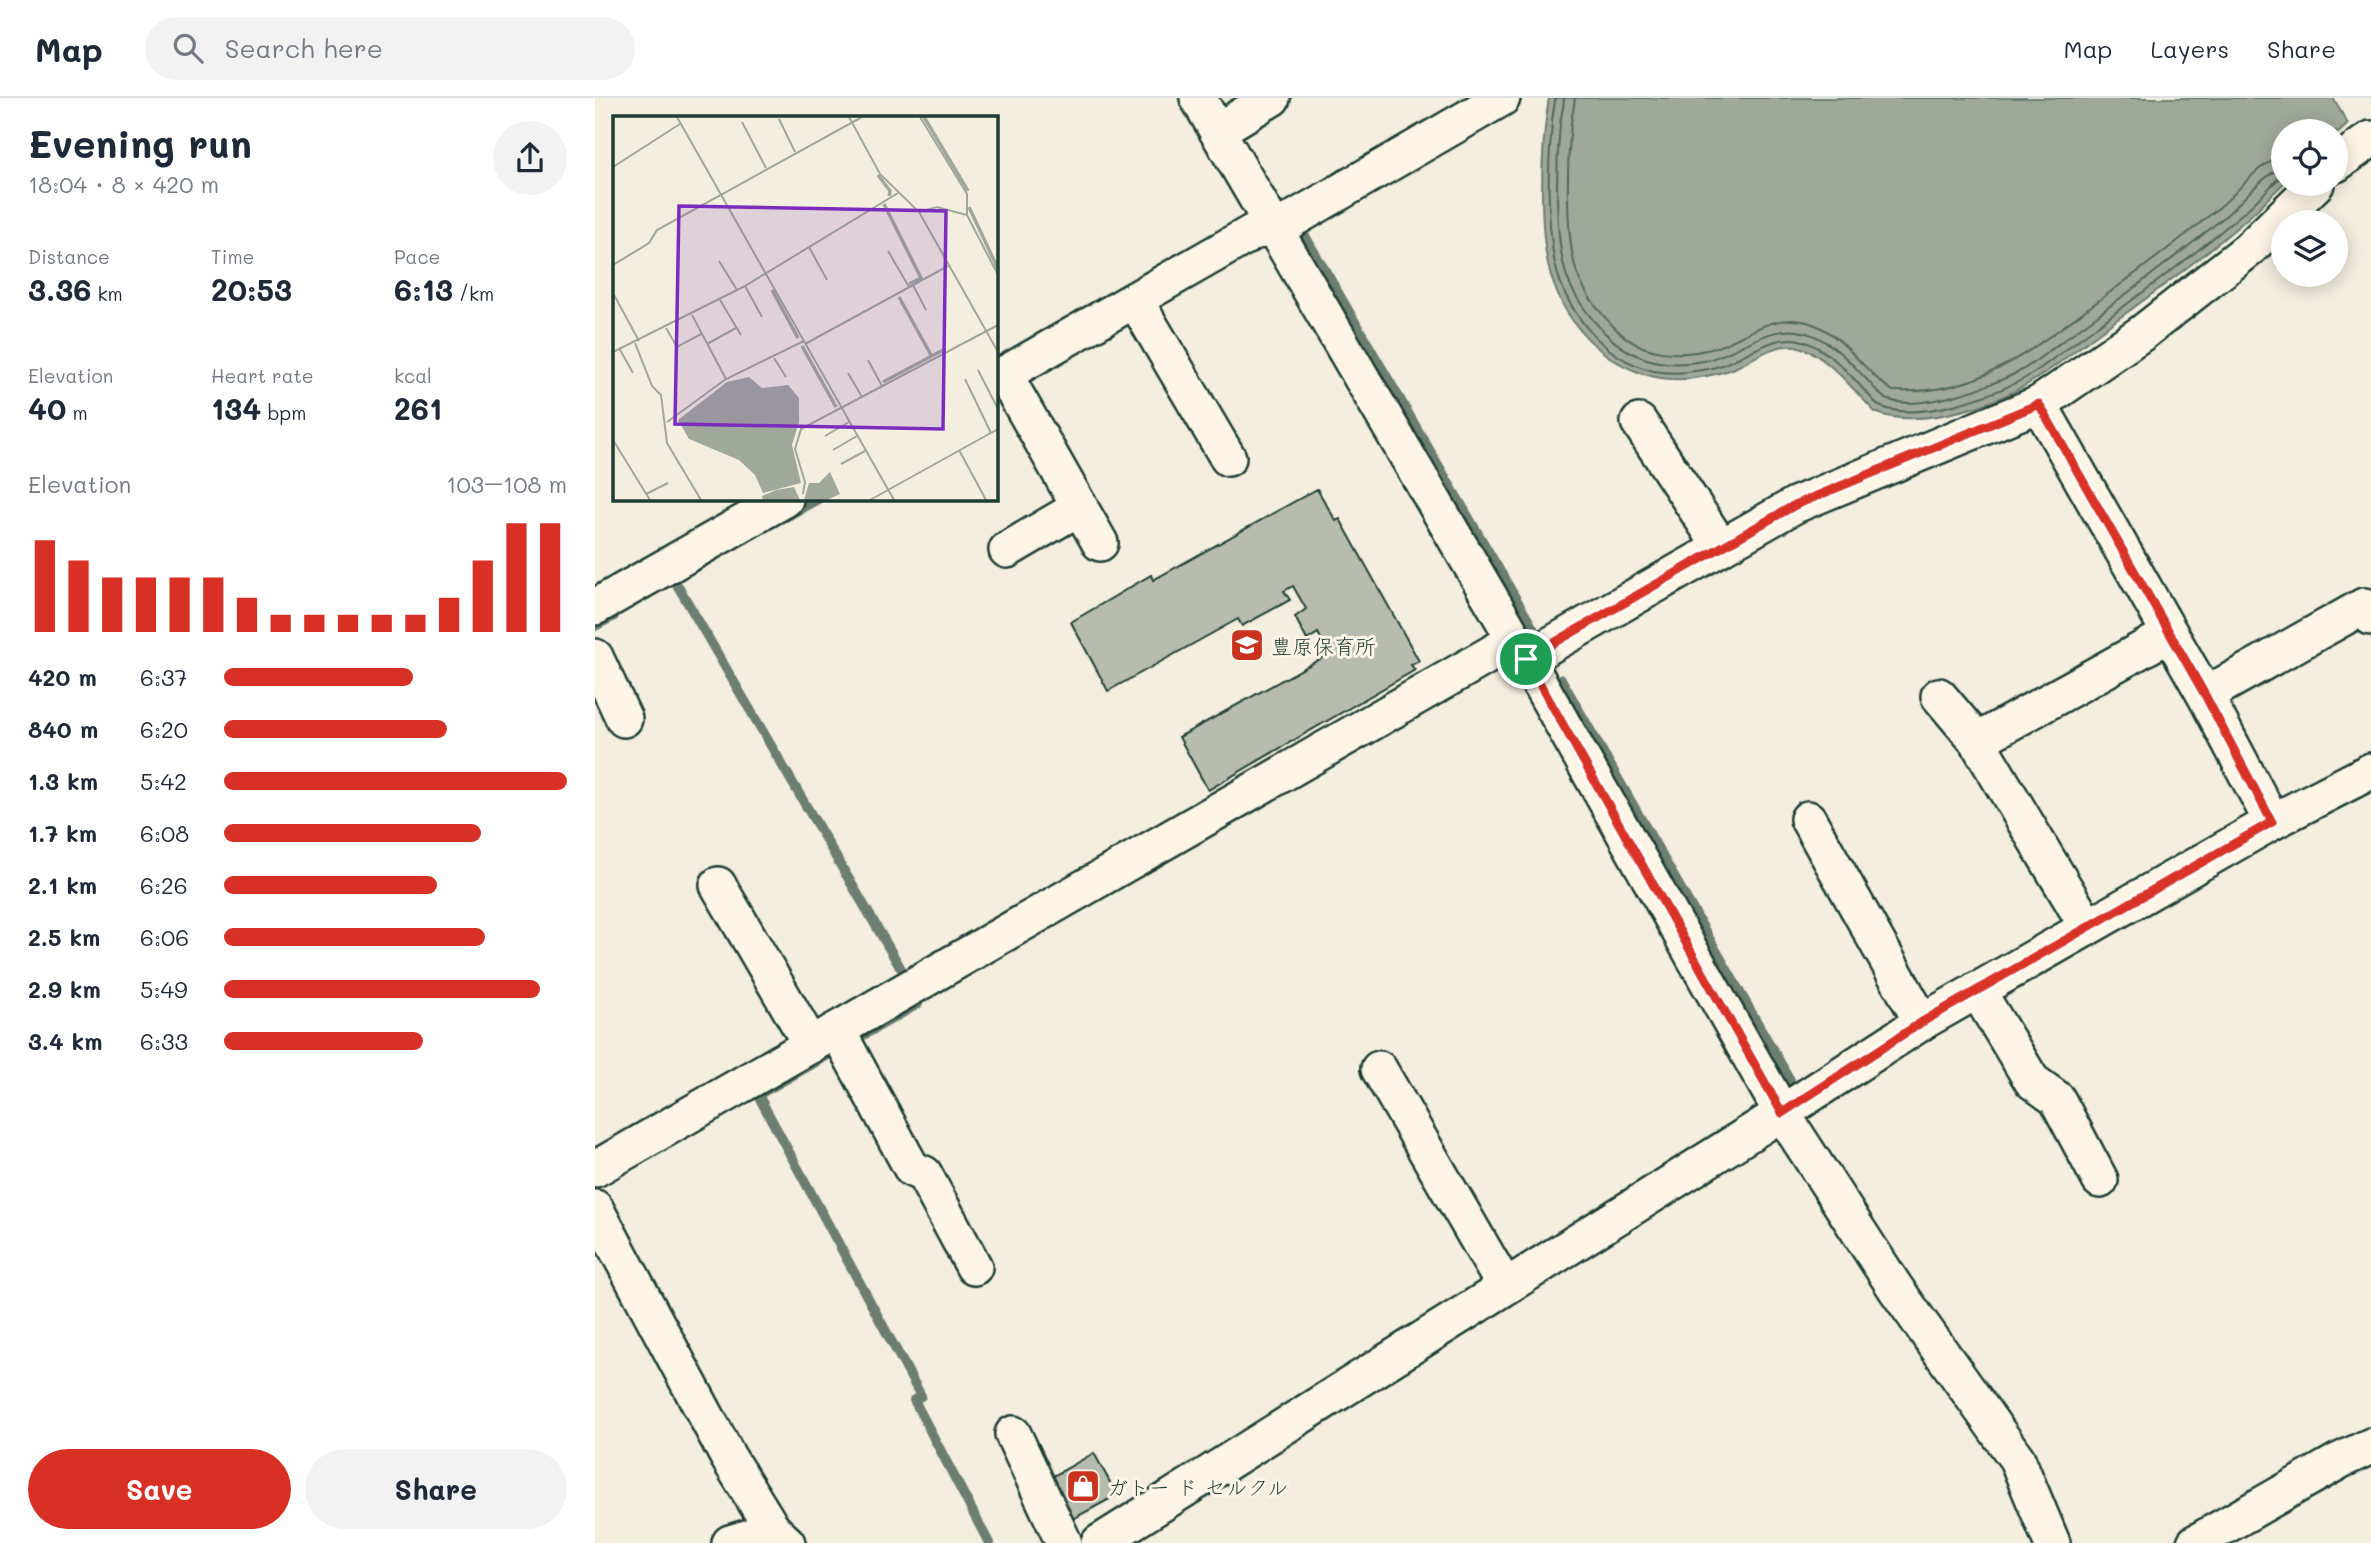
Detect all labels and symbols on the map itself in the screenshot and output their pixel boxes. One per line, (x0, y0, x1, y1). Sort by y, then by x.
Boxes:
inset map (613, 116, 997, 500)
school or university icon: 豊原保育所 (1228, 626, 1266, 664)
pin (1496, 629, 1556, 689)
place label: 豊原保育所 (1271, 632, 1376, 659)
shop icon: ガトー ド セルクル (1064, 1467, 1102, 1505)
place label: ガトー ド セルクル (1107, 1473, 1288, 1500)

